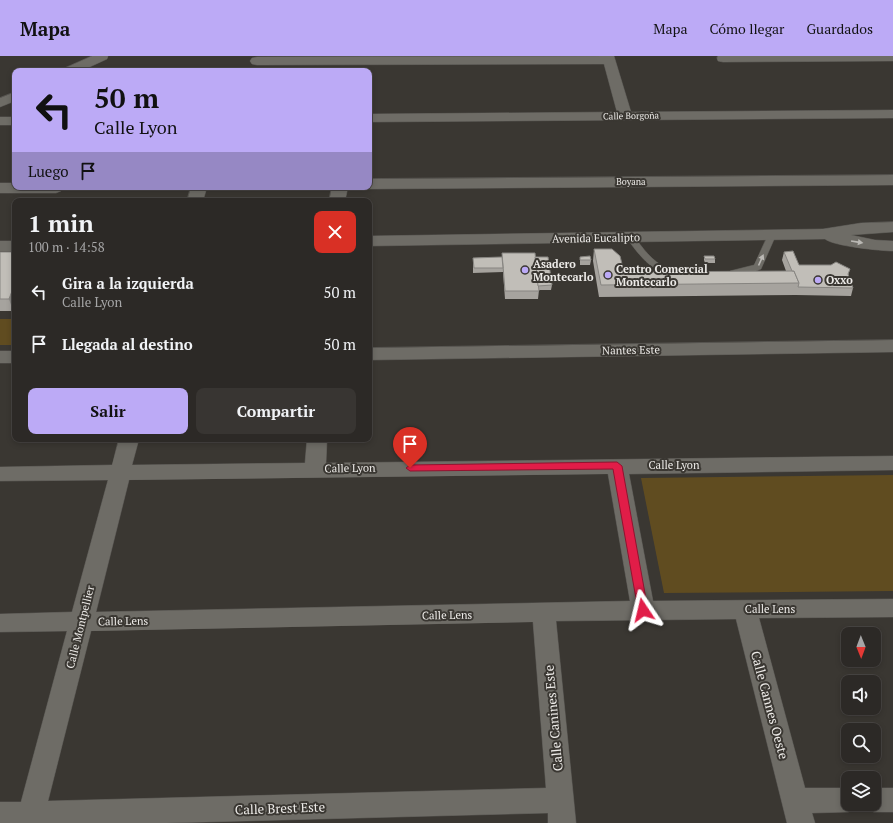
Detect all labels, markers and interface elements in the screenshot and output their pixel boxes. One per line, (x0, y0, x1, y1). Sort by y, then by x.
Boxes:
text: Mapa (20, 16, 70, 41)
text: Mapa (653, 19, 688, 38)
text: Cómo llegar (710, 19, 784, 38)
text: Guardados (806, 19, 873, 38)
text: 50 m (94, 79, 159, 116)
icon: left (28, 84, 80, 136)
street label: Calle Borgoña (603, 110, 660, 122)
text: Calle Lyon (94, 115, 177, 139)
icon: arrive (77, 160, 99, 182)
text: Luego (28, 161, 69, 181)
street label: Boyana (616, 176, 646, 188)
text: 1 min (28, 207, 94, 239)
button: close (314, 211, 356, 253)
street label: Avenida Eucalipto (552, 230, 640, 246)
text: 100 m · 14:58 (28, 238, 105, 256)
one-way arrow (851, 239, 864, 245)
one-way arrow (758, 254, 764, 265)
place label: Asadero Montecarlo (533, 257, 594, 284)
place label: Centro Comercial Montecarlo (616, 262, 708, 289)
marker: Asadero Montecarlo (520, 265, 530, 275)
marker: Centro Comercial Montecarlo (603, 270, 613, 280)
text: Gira a la izquierda (62, 273, 194, 293)
place label: Oxxo (826, 273, 853, 287)
marker: Oxxo (813, 275, 823, 285)
icon: left (28, 281, 50, 303)
text: 50 m (323, 282, 356, 302)
text: Calle Lyon (62, 293, 122, 311)
icon: arrive (28, 333, 50, 355)
text: Llegada al destino (62, 334, 193, 354)
text: 50 m (323, 334, 356, 354)
street label: Nantes Este (602, 342, 661, 358)
button: Salir (28, 388, 188, 434)
button: Compartir (196, 388, 356, 434)
pin (393, 427, 427, 468)
icon: arrive (399, 433, 421, 455)
street label: Calle Lyon (649, 458, 700, 472)
street label: Calle Lyon (324, 461, 376, 475)
street label: Calle Montpellier (63, 583, 97, 670)
position arrow (622, 589, 664, 631)
street label: Calle Lens (745, 602, 795, 616)
street label: Calle Lens (422, 608, 473, 622)
street label: Calle Lens (98, 614, 149, 628)
north arrow (841, 627, 881, 667)
map controls (841, 627, 881, 811)
street label: Calle Cannes Oeste (747, 649, 793, 761)
street label: Calle Canines Este (539, 664, 567, 772)
button: sound (841, 675, 881, 715)
button: search (841, 723, 881, 763)
button: layers (841, 771, 881, 811)
street label: Calle Brest Este (235, 797, 325, 819)

